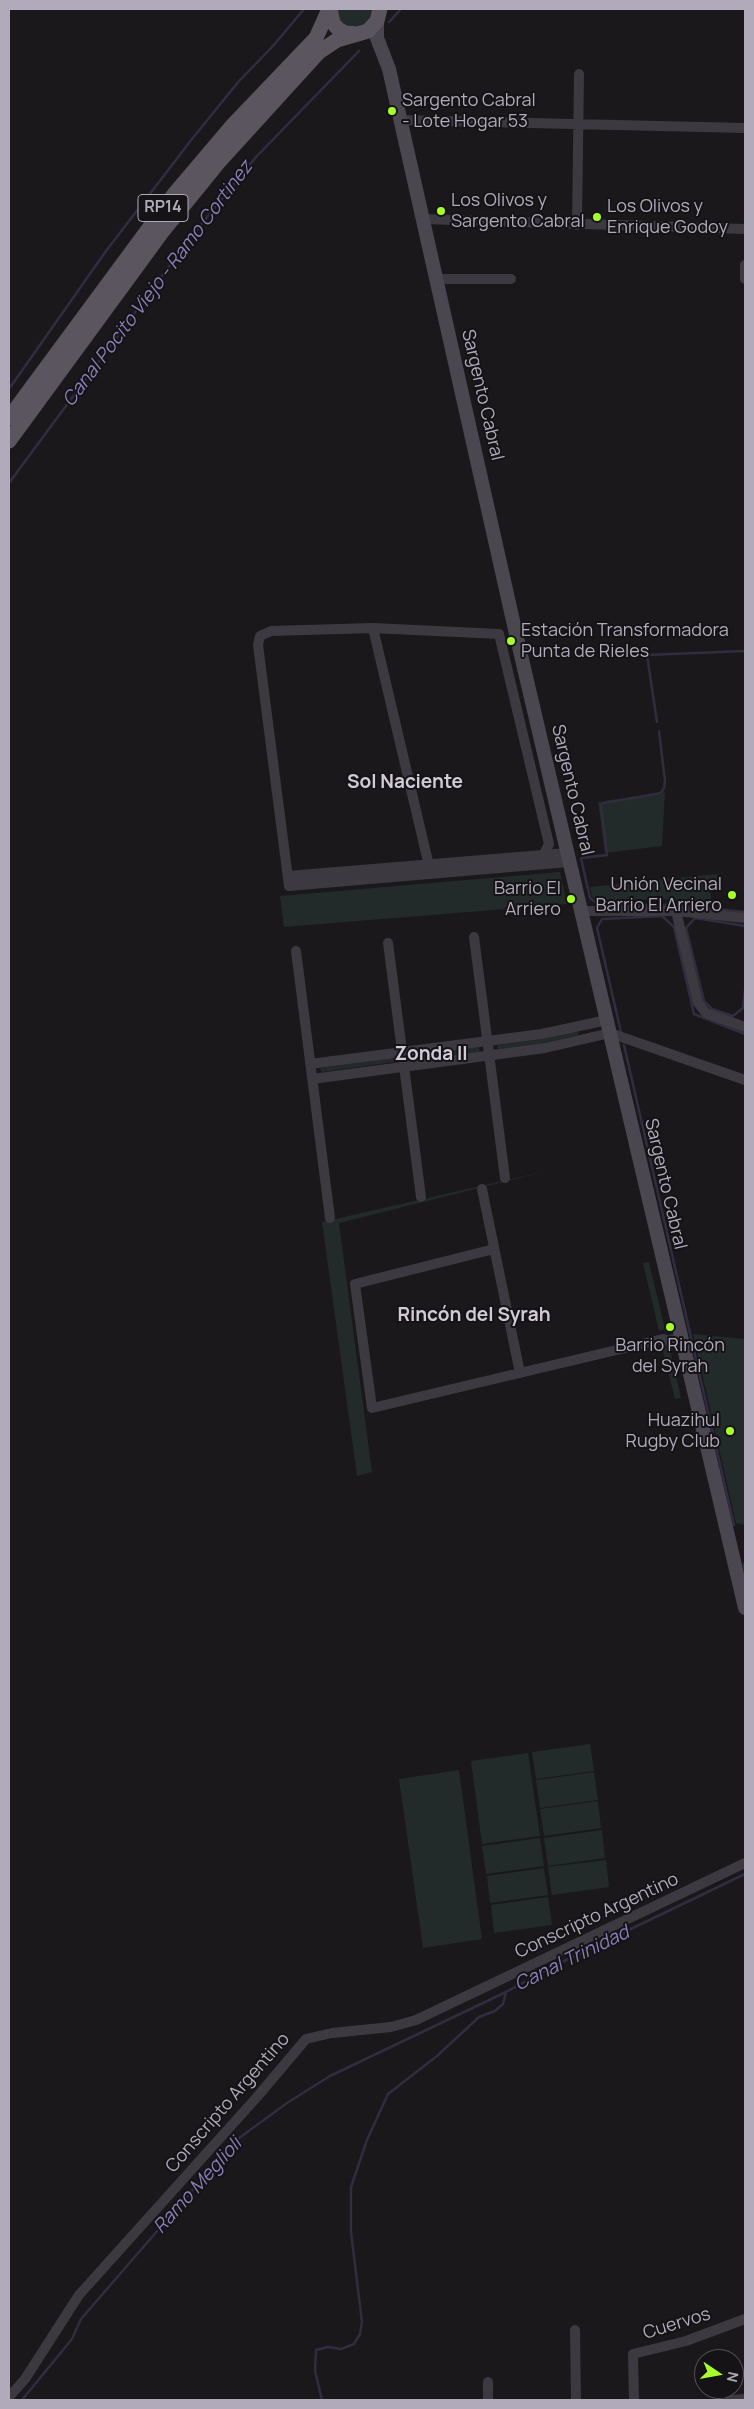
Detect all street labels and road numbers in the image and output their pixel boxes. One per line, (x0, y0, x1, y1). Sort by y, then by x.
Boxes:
road number: RP14 (138, 194, 188, 222)
street label: Sargento Cabral (456, 327, 508, 463)
street label: Sargento Cabral (546, 722, 598, 858)
street label: Sargento Cabral (639, 1116, 691, 1252)
street label: Conscripto Argentino (512, 1869, 682, 1963)
street label: Conscripto Argentino (161, 2029, 295, 2177)
street label: Cuervos (641, 2304, 713, 2344)

